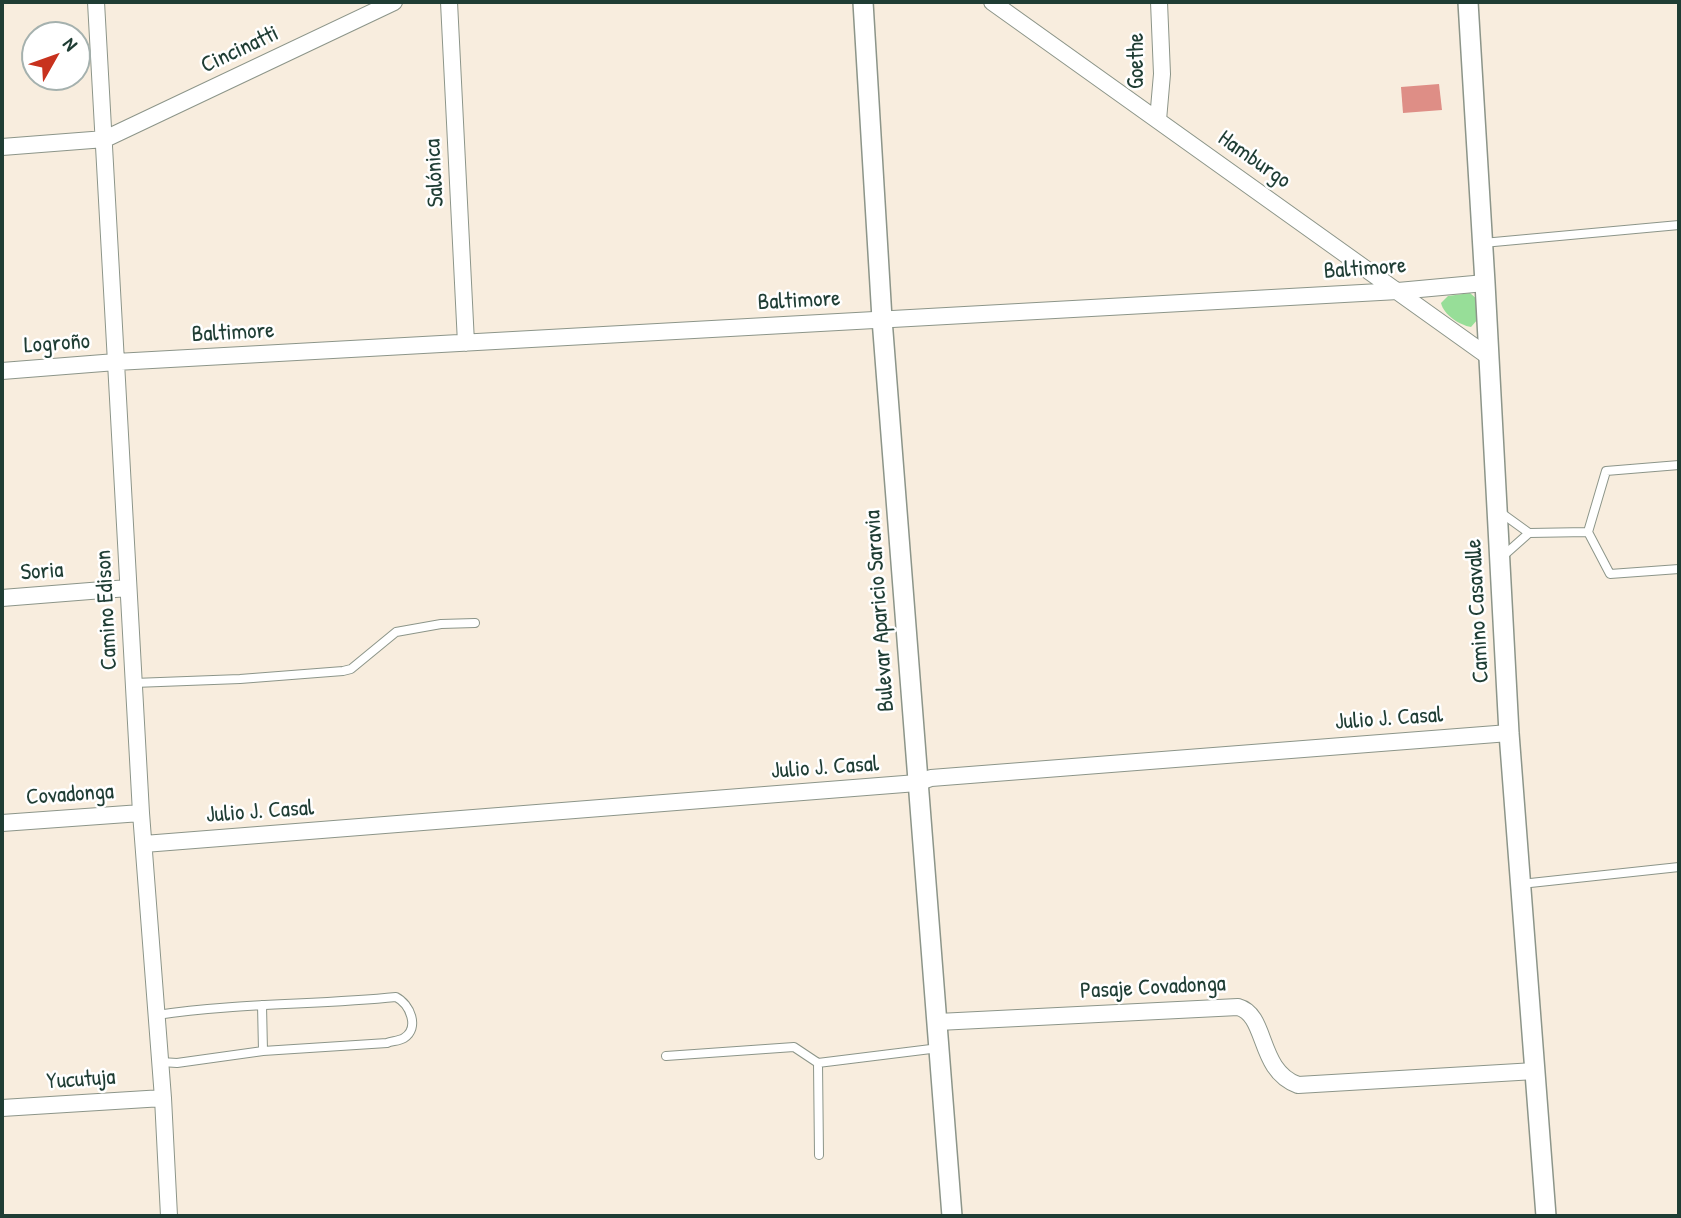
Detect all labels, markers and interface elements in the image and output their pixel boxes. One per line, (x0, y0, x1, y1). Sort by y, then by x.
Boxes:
street label: Cincinatti (197, 20, 283, 80)
north arrow (21, 21, 91, 91)
text: N (57, 32, 84, 56)
street label: Goethe (1123, 33, 1151, 89)
street label: Hamburgo (1212, 125, 1296, 195)
street label: Salónica (419, 138, 451, 208)
street label: Baltimore (1323, 252, 1407, 286)
street label: Baltimore (757, 285, 841, 317)
street label: Baltimore (191, 317, 275, 349)
street label: Logroño (23, 328, 91, 360)
street label: Bulevar Aparicio Saravia (859, 509, 901, 713)
street label: Camino Casavalle (1460, 538, 1496, 684)
street label: Camino Edison (90, 549, 124, 671)
street label: Soria (20, 557, 64, 587)
street label: Julio J. Casal (1334, 701, 1444, 737)
street label: Julio J. Casal (770, 750, 880, 786)
street label: Covadonga (25, 778, 115, 812)
street label: Julio J. Casal (205, 794, 315, 830)
street label: Pasaje Covadonga (1079, 970, 1227, 1006)
street label: Yucutuja (46, 1064, 116, 1096)

